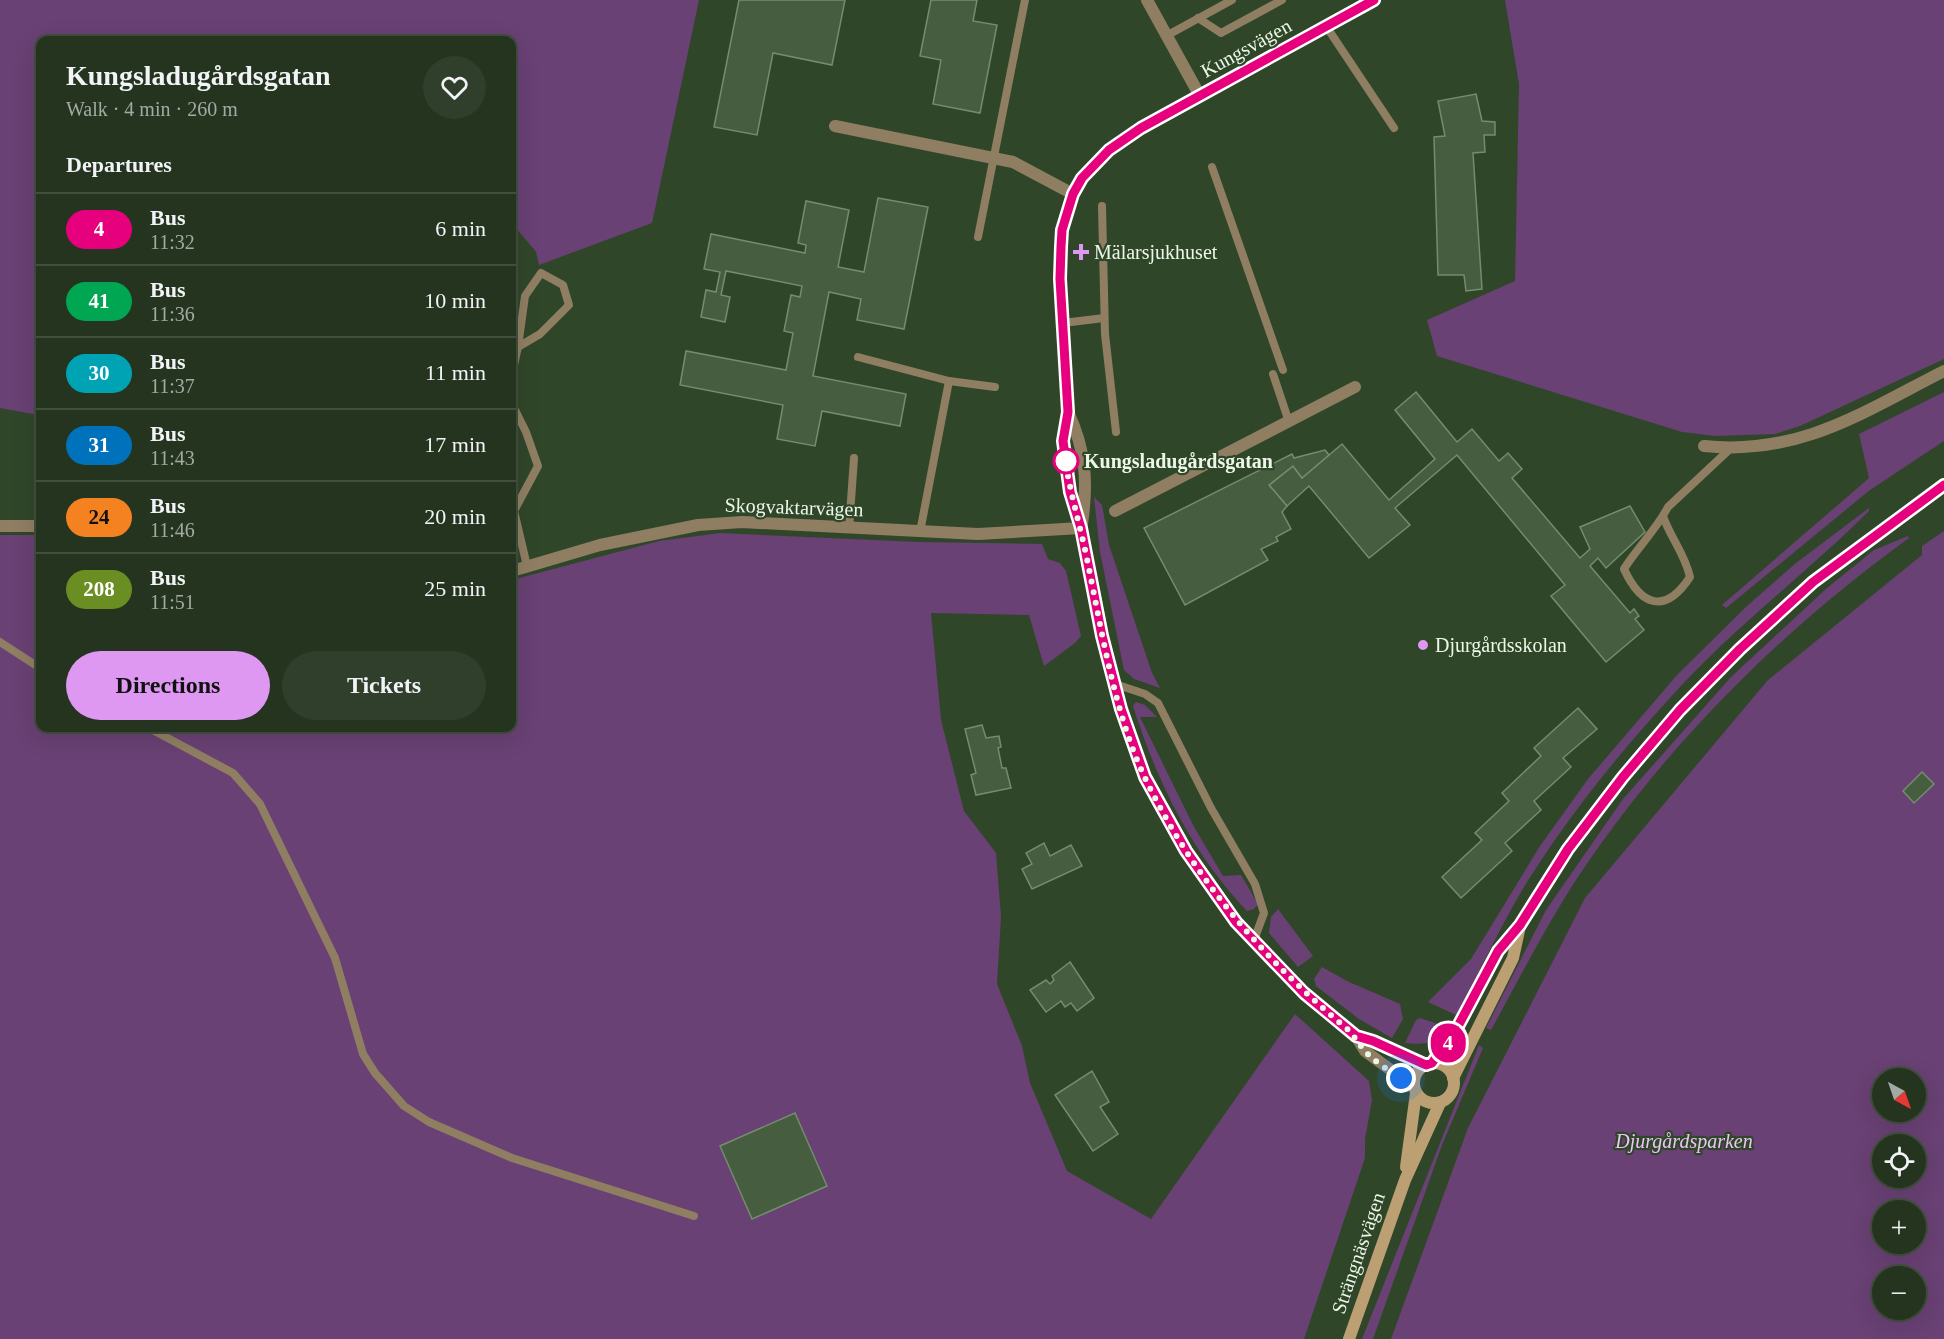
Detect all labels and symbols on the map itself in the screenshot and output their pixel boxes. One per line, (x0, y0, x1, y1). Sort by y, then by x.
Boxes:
street label: Kungsvägen (1197, 14, 1296, 83)
place label: Mälarsjukhuset (1094, 241, 1218, 264)
marker: Mälarsjukhuset (1072, 243, 1090, 261)
marker: Kungsladugårdsgatan (1053, 448, 1079, 474)
place label: Kungsladugårdsgatan (1084, 450, 1273, 473)
street label: Skogvaktarvägen (724, 494, 864, 521)
place label: Djurgårdsskolan (1435, 634, 1567, 657)
marker: Djurgårdsskolan (1416, 638, 1430, 652)
line badge: 4 (1428, 1024, 1468, 1062)
your location (1386, 1063, 1416, 1093)
north arrow (1872, 1068, 1926, 1122)
park label: Djurgårdsparken (1614, 1130, 1753, 1153)
street label: Strängnäsvägen (1327, 1190, 1390, 1317)

